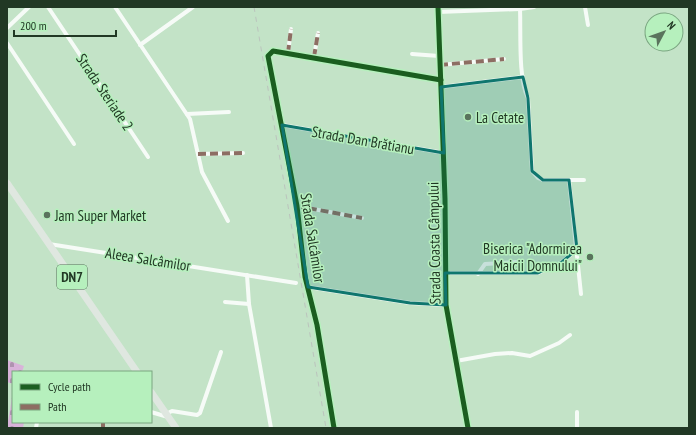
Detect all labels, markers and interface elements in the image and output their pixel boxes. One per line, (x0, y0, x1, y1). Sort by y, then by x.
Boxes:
scale bar (14, 12, 116, 38)
north arrow (644, 12, 684, 52)
text: 200 m (20, 18, 47, 33)
text: N (664, 19, 679, 32)
street label: Strada Steriade 2 (72, 50, 138, 134)
place label: La Cetate (476, 108, 524, 127)
marker: La Cetate (463, 112, 473, 122)
street label: Strada Dan Brătianu (310, 122, 416, 158)
street label: Strada Coasta Câmpului (423, 182, 445, 304)
street label: Strada Salcâmilor (297, 192, 330, 285)
place label: Jam Super Market (54, 206, 146, 225)
marker: Jam Super Market (42, 210, 52, 220)
place label: Biserica "Adormirea Maicii Domnului" (483, 239, 582, 275)
street label: Aleea Salcâmilor (104, 243, 193, 275)
marker: Biserica "Adormirea Maicii Domnului" (585, 252, 595, 262)
road number: DN7 (57, 265, 87, 289)
legend (12, 371, 152, 423)
text: Cycle path (48, 379, 91, 394)
text: Path (48, 399, 66, 414)

